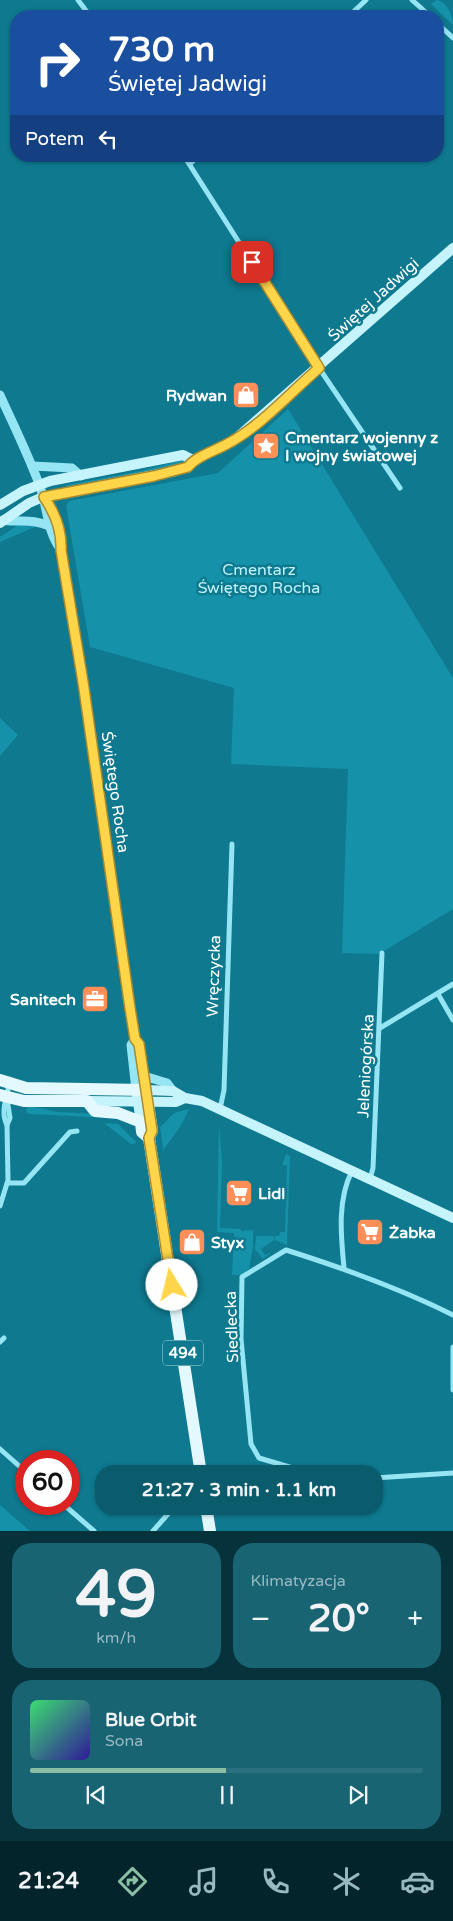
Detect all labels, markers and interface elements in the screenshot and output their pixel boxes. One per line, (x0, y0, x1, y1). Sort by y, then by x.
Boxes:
text: 730 m (108, 29, 215, 71)
icon: right (25, 30, 90, 95)
text: Świętej Jadwigi (108, 71, 267, 97)
icon: left (94, 125, 122, 153)
text: Potem (25, 128, 84, 150)
pin (231, 241, 273, 283)
icon: arrive (238, 248, 266, 276)
street label: Świętej Jadwigi (324, 254, 423, 346)
shop icon: Rydwan (231, 380, 261, 410)
place label: Rydwan (166, 386, 227, 406)
place label: Cmentarz wojenny z I wojny światowej (285, 428, 438, 466)
place icon: Cmentarz wojenny z I wojny światowej (251, 431, 281, 461)
park label: Cmentarz Świętego Rocha (198, 560, 320, 598)
street label: Świętego Rocha (97, 730, 133, 854)
street label: Wręczycka (203, 935, 225, 1017)
office icon: Sanitech (80, 984, 110, 1014)
place label: Sanitech (10, 990, 76, 1010)
street label: Jeleniogórska (353, 1013, 379, 1119)
supermarket icon: Lidl (224, 1178, 254, 1208)
place label: Lidl (258, 1184, 285, 1204)
supermarket icon: Żabka (355, 1217, 385, 1247)
place label: Żabka (389, 1223, 436, 1243)
shop icon: Styx (177, 1227, 207, 1257)
place label: Styx (211, 1233, 244, 1253)
position arrow (145, 1258, 197, 1310)
street label: Siedlecka (221, 1291, 243, 1363)
road number: 494 (163, 1340, 203, 1366)
speed limit sign: 60 (15, 1450, 80, 1515)
text: 21:27 · 3 min · 1.1 km (142, 1479, 336, 1501)
text: 49 (75, 1556, 157, 1635)
text: Klimatyzacja (251, 1571, 346, 1591)
text: 20° (308, 1596, 370, 1642)
text: − (251, 1602, 270, 1636)
text: + (407, 1602, 423, 1636)
text: km/h (96, 1628, 136, 1648)
text: Blue Orbit (105, 1709, 197, 1731)
text: Sona (105, 1731, 143, 1751)
icon: previous (82, 1781, 110, 1809)
icon: pause (213, 1781, 241, 1809)
icon: next (344, 1781, 372, 1809)
icon: directions (115, 1864, 150, 1899)
icon: music (186, 1864, 221, 1899)
icon: phone (258, 1864, 293, 1899)
icon: climate (329, 1864, 364, 1899)
icon: car (400, 1864, 435, 1899)
text: 21:24 (18, 1868, 79, 1894)

